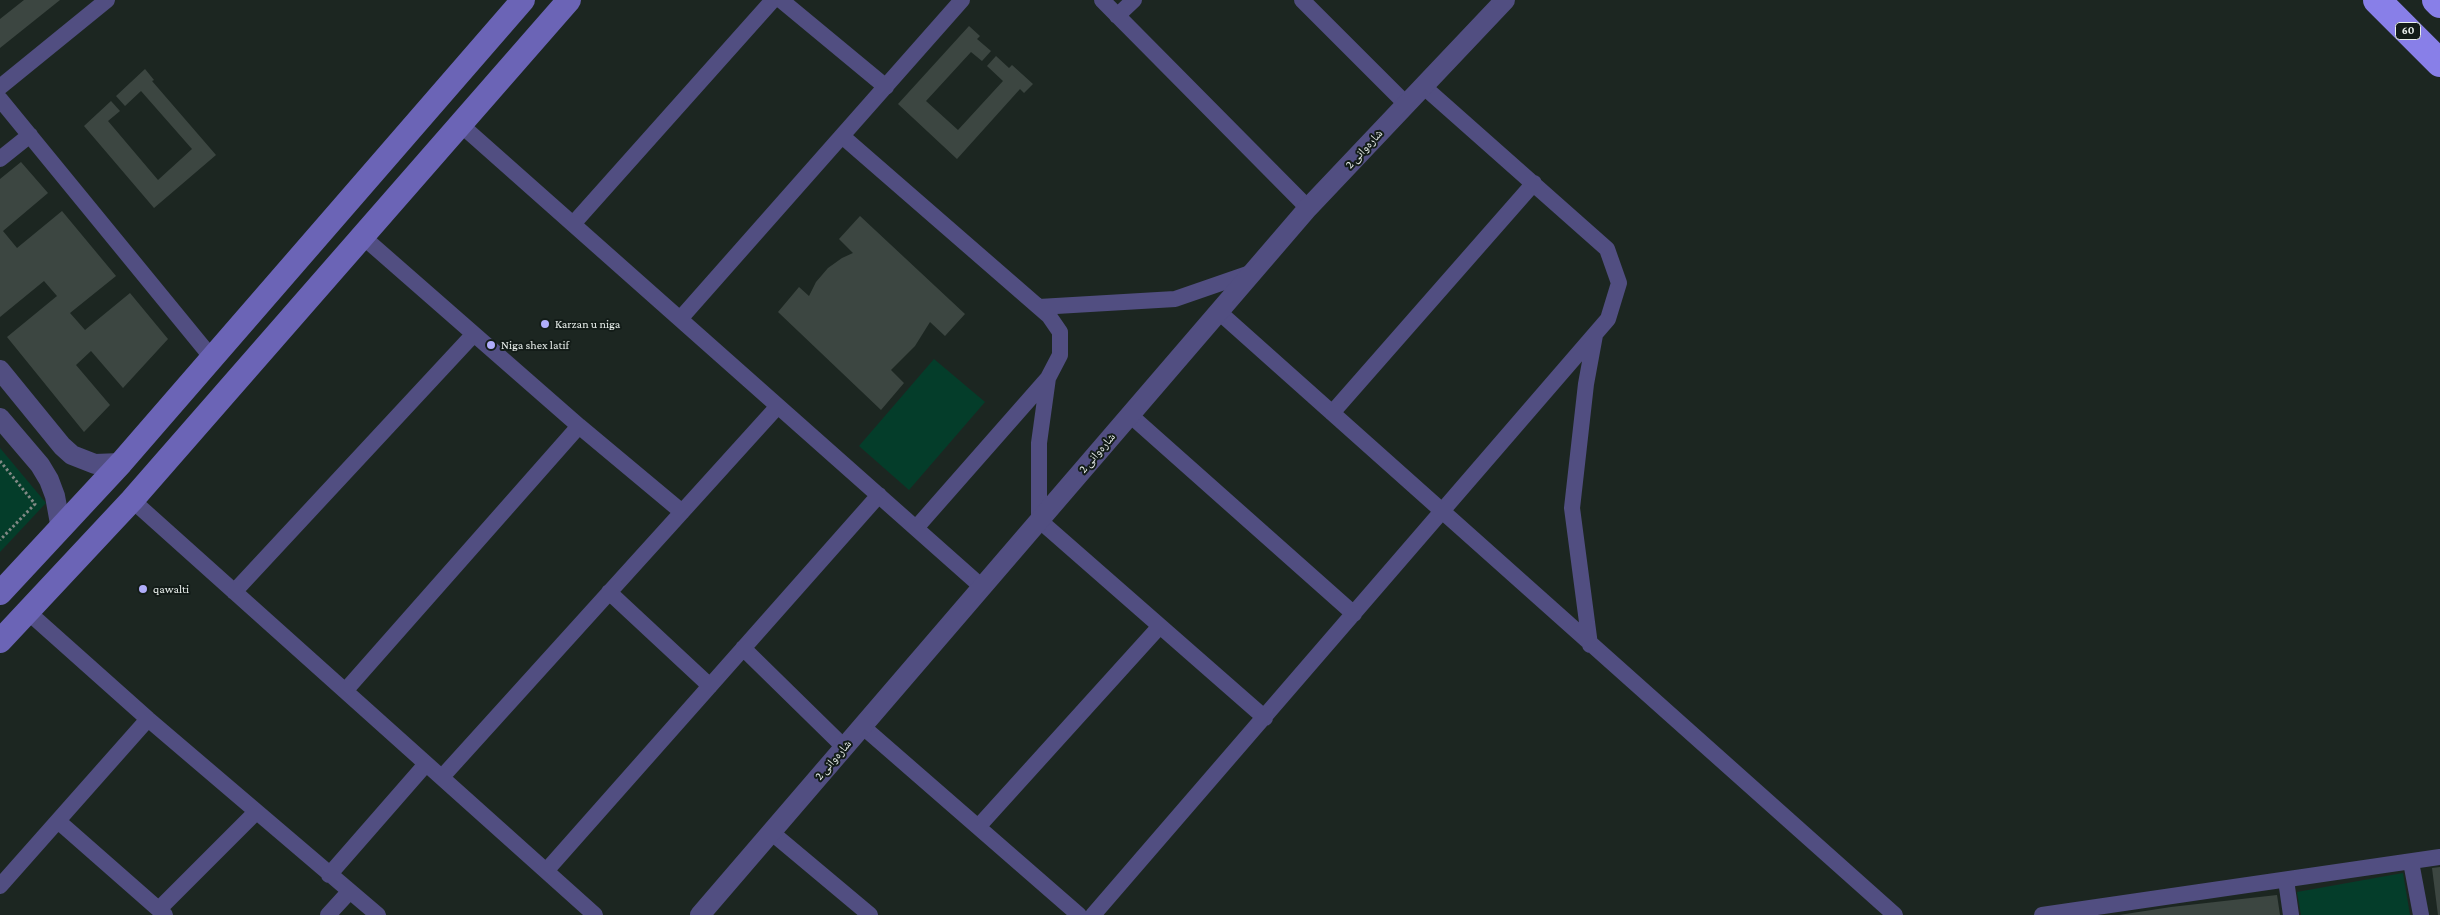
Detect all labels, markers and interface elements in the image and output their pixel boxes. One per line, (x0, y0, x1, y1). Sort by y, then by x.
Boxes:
road number: 60 (2396, 22, 2420, 40)
street label: شارەوانی 2 (1342, 126, 1386, 172)
place label: Karzan u niga (555, 317, 620, 331)
marker: Karzan u niga (539, 318, 551, 330)
place label: Niga shex latif (501, 338, 569, 352)
marker: Niga shex latif (485, 339, 497, 351)
street label: شارەوانی 2 (1076, 430, 1118, 476)
place label: qawalti (153, 582, 189, 596)
marker: qawalti (137, 583, 149, 595)
street label: شارەوانی 2 (812, 737, 854, 783)

